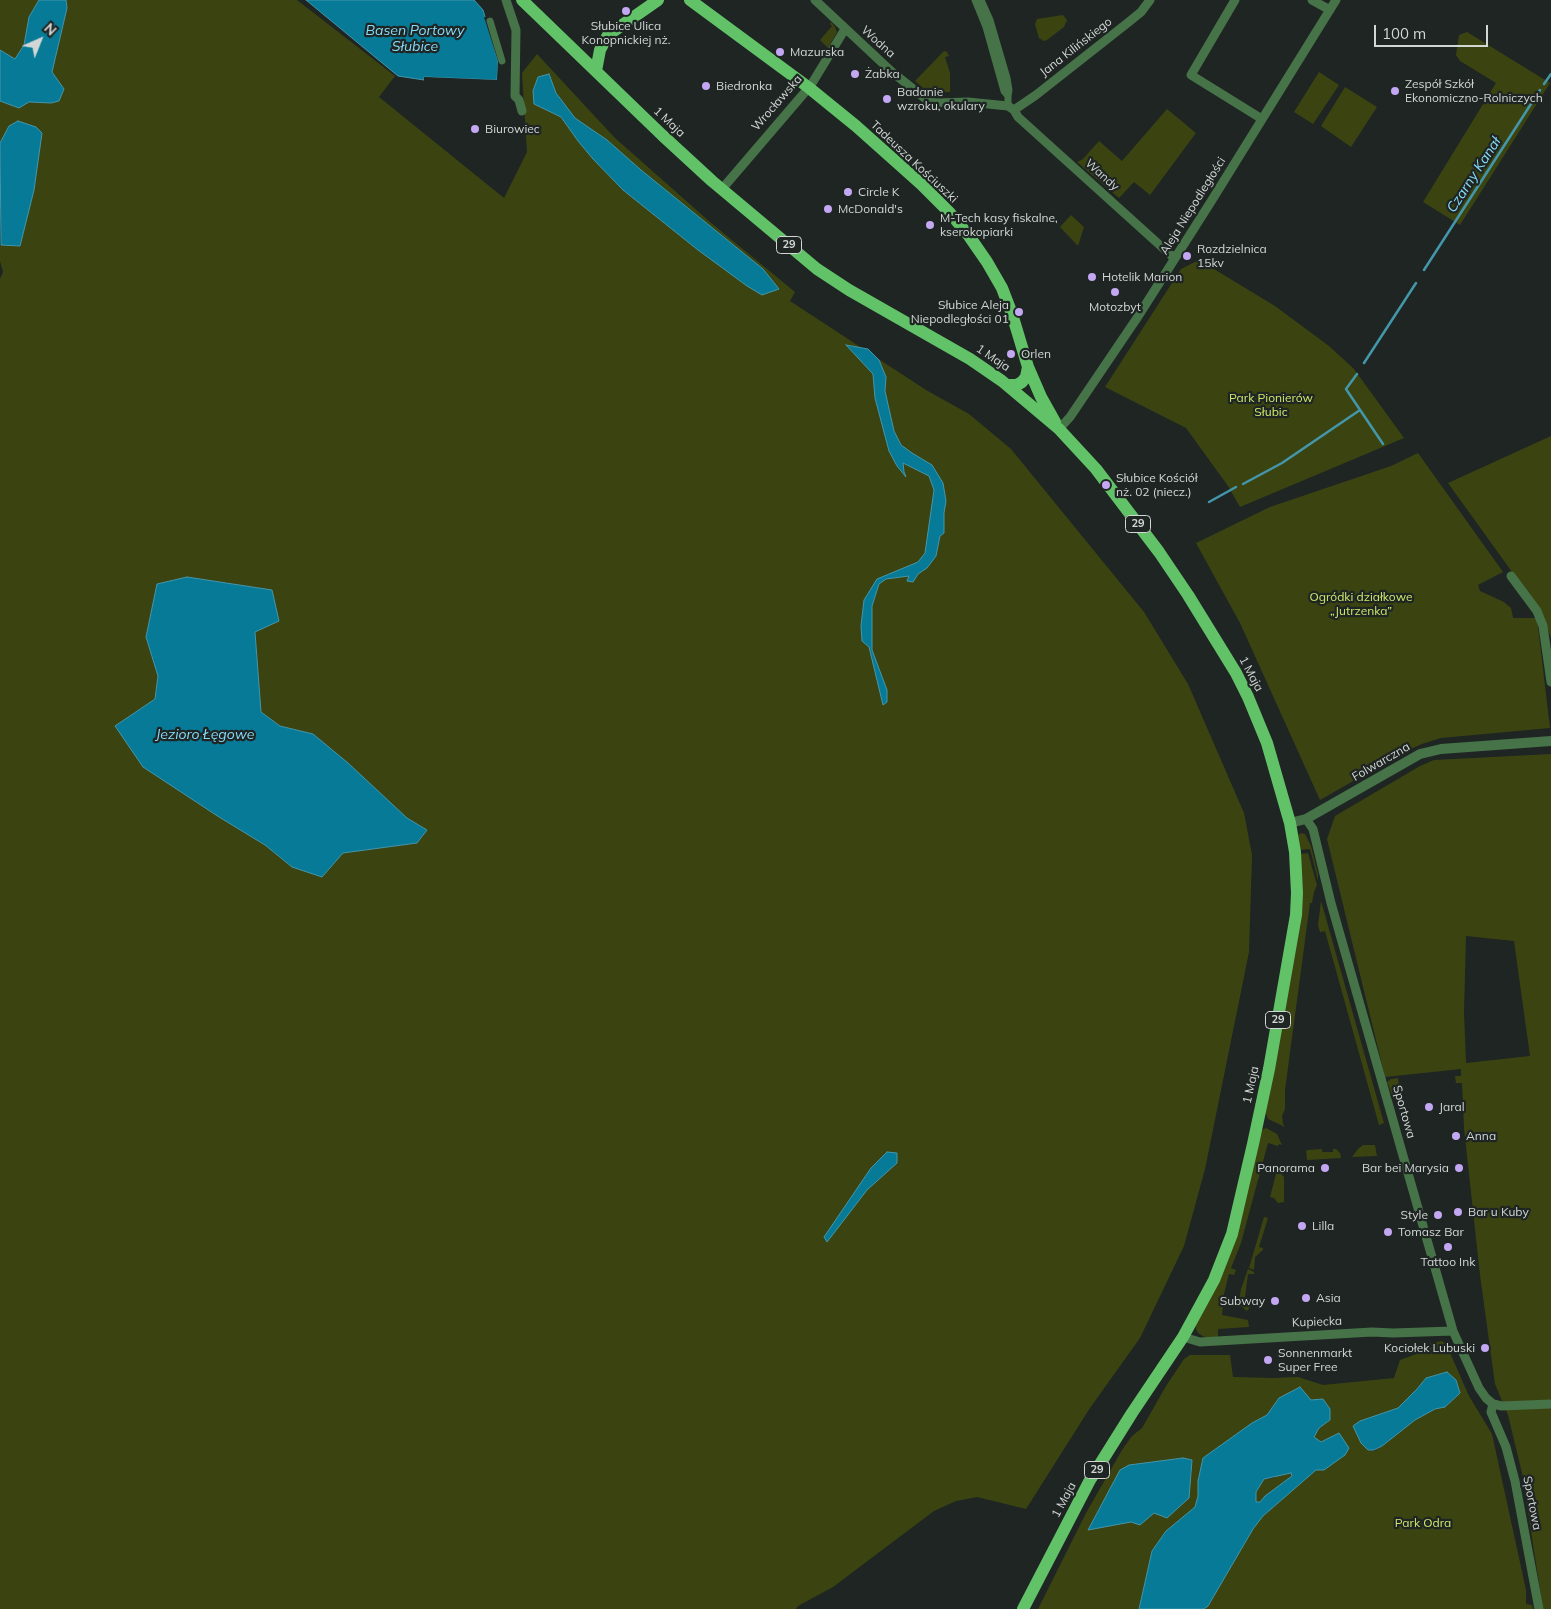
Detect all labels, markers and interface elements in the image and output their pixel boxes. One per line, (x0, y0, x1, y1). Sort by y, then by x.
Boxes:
marker: Słubice Ulica Konopnickiej nż. (620, 5, 632, 17)
street label: Jana Kilińskiego (1037, 14, 1115, 80)
north arrow (15, 15, 65, 65)
scale bar (1376, 15, 1490, 47)
text: N (40, 19, 60, 39)
place label: Słubice Ulica Konopnickiej nż. (582, 19, 670, 47)
water label: Basen Portowy Słubice (365, 23, 465, 56)
street label: Wodna (858, 23, 898, 61)
text: 100 m (1382, 24, 1426, 43)
place label: Mazurska (790, 45, 844, 59)
marker: Mazurska (774, 46, 786, 58)
place label: Żabka (865, 67, 900, 81)
marker: Żabka (849, 68, 861, 80)
street label: Wrocławska (749, 72, 805, 134)
place label: Zespół Szkół Ekonomiczno-Rolniczych (1405, 77, 1543, 105)
place label: Biedronka (716, 79, 772, 93)
marker: Biedronka (700, 80, 712, 92)
place label: Badanie wzroku, okulary (897, 85, 985, 113)
marker: Zespół Szkół Ekonomiczno-Rolniczych (1389, 85, 1401, 97)
marker: Badanie wzroku, okulary (881, 93, 893, 105)
street label: 1 Maja (650, 104, 688, 140)
street label: Tadeusza Kościuszki (868, 118, 960, 206)
place label: Biurowiec (485, 122, 540, 136)
marker: Biurowiec (469, 123, 481, 135)
water label: Czarny Kanał (1443, 134, 1505, 216)
street label: Aleja Niepodległości (1157, 155, 1229, 257)
street label: Wandy (1082, 156, 1122, 194)
place label: Circle K (858, 185, 899, 199)
marker: Circle K (842, 186, 854, 198)
place label: McDonald's (838, 202, 903, 216)
marker: McDonald's (822, 203, 834, 215)
place label: M-Tech kasy fiskalne, kserokopiarki (940, 211, 1058, 239)
marker: M-Tech kasy fiskalne, kserokopiarki (924, 219, 936, 231)
road number: 29 (776, 236, 802, 254)
place label: Rozdzielnica 15kv (1197, 242, 1267, 270)
marker: Rozdzielnica 15kv (1181, 250, 1193, 262)
place label: Hotelik Marion (1102, 270, 1182, 284)
marker: Hotelik Marion (1086, 271, 1098, 283)
marker: Motozbyt (1109, 286, 1121, 298)
place label: Słubice Aleja Niepodległości 01 (911, 298, 1009, 326)
place label: Motozbyt (1089, 300, 1141, 314)
marker: Słubice Aleja Niepodległości 01 (1013, 306, 1025, 318)
street label: 1 Maja (973, 341, 1013, 375)
place label: Orlen (1021, 347, 1051, 361)
marker: Orlen (1005, 348, 1017, 360)
park label: Park Pionierów Słubic (1229, 391, 1313, 419)
place label: Słubice Kościół nż. 02 (niecz.) (1116, 471, 1198, 499)
marker: Słubice Kościół nż. 02 (niecz.) (1100, 479, 1112, 491)
road number: 29 (1126, 516, 1150, 532)
park label: Ogródki działkowe „Jutrzenka” (1310, 590, 1412, 618)
street label: 1 Maja (1236, 654, 1266, 694)
water label: Jezioro Łęgowe (156, 727, 254, 743)
street label: Folwarczna (1350, 740, 1412, 784)
road number: 29 (1266, 1012, 1290, 1028)
street label: 1 Maja (1240, 1065, 1262, 1105)
street label: Sportowa (1390, 1084, 1418, 1140)
place label: Jaral (1439, 1100, 1464, 1114)
marker: Jaral (1423, 1101, 1435, 1113)
place label: Anna (1466, 1129, 1496, 1143)
marker: Anna (1450, 1130, 1462, 1142)
place label: Panorama (1257, 1161, 1315, 1175)
place label: Bar bei Marysia (1362, 1161, 1449, 1175)
marker: Panorama (1319, 1162, 1331, 1174)
marker: Bar bei Marysia (1453, 1162, 1465, 1174)
place label: Bar u Kuby (1468, 1205, 1529, 1219)
marker: Bar u Kuby (1452, 1206, 1464, 1218)
place label: Style (1401, 1208, 1428, 1222)
marker: Style (1432, 1209, 1444, 1221)
place label: Lilla (1312, 1219, 1334, 1233)
marker: Lilla (1296, 1220, 1308, 1232)
place label: Tomasz Bar (1398, 1225, 1464, 1239)
marker: Tomasz Bar (1382, 1226, 1394, 1238)
marker: Tattoo Ink (1442, 1241, 1454, 1253)
place label: Tattoo Ink (1421, 1255, 1475, 1269)
place label: Asia (1316, 1291, 1341, 1305)
marker: Asia (1300, 1292, 1312, 1304)
place label: Subway (1220, 1294, 1265, 1308)
marker: Subway (1269, 1295, 1281, 1307)
street label: Kupiecka (1292, 1314, 1342, 1330)
place label: Kociołek Lubuski (1384, 1341, 1475, 1355)
marker: Kociołek Lubuski (1479, 1342, 1491, 1354)
place label: Sonnenmarkt Super Free (1278, 1346, 1352, 1374)
marker: Sonnenmarkt Super Free (1262, 1354, 1274, 1366)
road number: 29 (1084, 1462, 1110, 1478)
street label: Sportowa (1520, 1475, 1544, 1531)
street label: 1 Maja (1049, 1480, 1079, 1520)
park label: Park Odra (1395, 1516, 1451, 1530)

